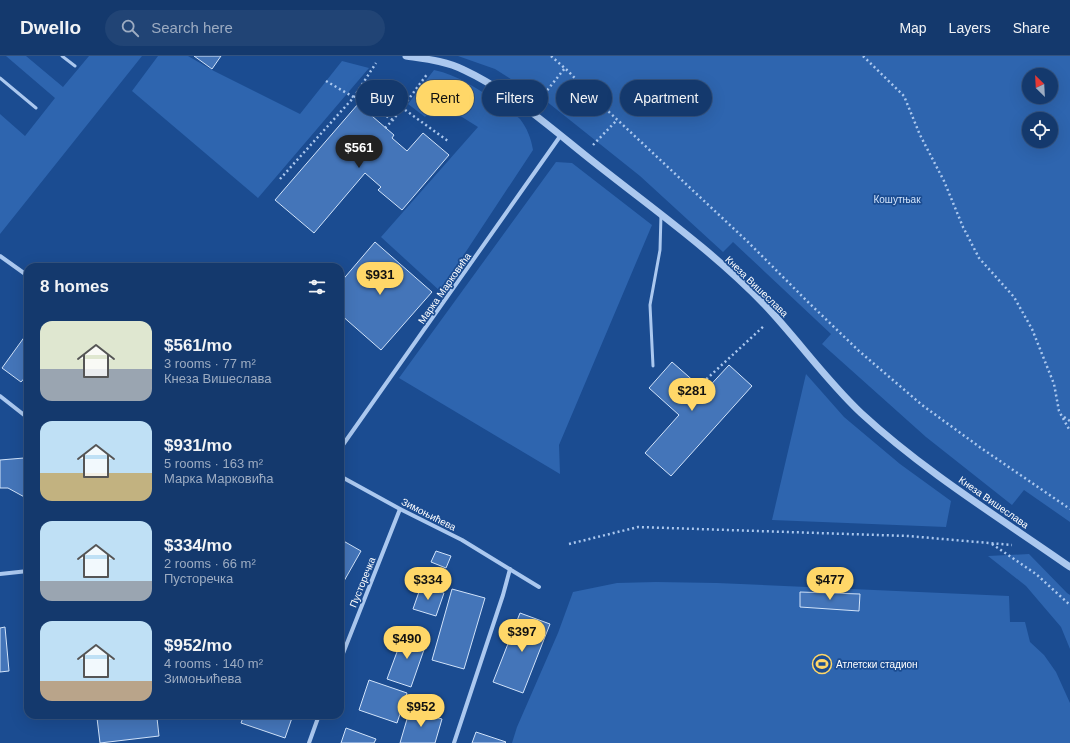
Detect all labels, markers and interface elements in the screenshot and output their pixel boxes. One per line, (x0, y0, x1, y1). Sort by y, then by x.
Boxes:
search box (105, 10, 385, 46)
text: Dwello (20, 17, 81, 38)
icon: search (119, 17, 141, 39)
text: Search here (151, 19, 233, 36)
text: Map (899, 20, 927, 36)
text: Layers (949, 20, 991, 36)
text: Share (1013, 20, 1050, 36)
north arrow (1022, 68, 1058, 104)
map controls (1022, 68, 1058, 148)
chip: Buy (356, 80, 408, 116)
chip: Rent (416, 80, 474, 116)
chip: Filters (482, 80, 548, 116)
chip: New (556, 80, 612, 116)
chip: Apartment (620, 80, 712, 116)
button: locate (1022, 112, 1058, 148)
pin: $561 (335, 135, 383, 169)
text: $561 (345, 140, 373, 155)
park label: Кошутњак (873, 194, 921, 205)
street label: Марка Марковића (416, 250, 473, 326)
street label: Кнеза Вишеслава (723, 254, 790, 319)
pin: $931 (356, 262, 404, 296)
text: $931 (366, 267, 394, 282)
icon: filters (306, 276, 328, 298)
text: 8 homes (40, 277, 109, 296)
text: $561/mo (164, 336, 232, 355)
icon: home (72, 337, 120, 385)
text: 3 rooms · 77 m² (164, 356, 256, 371)
text: Кнеза Вишеслава (164, 371, 271, 386)
pin: $281 (668, 378, 716, 412)
text: $281 (678, 383, 706, 398)
text: $931/mo (164, 436, 232, 455)
icon: home (72, 437, 120, 485)
text: 5 rooms · 163 m² (164, 456, 263, 471)
text: Марка Марковића (164, 471, 273, 486)
street label: Кнеза Вишеслава (957, 474, 1031, 531)
street label: Зимоњићева (400, 496, 458, 533)
text: $334/mo (164, 536, 232, 555)
icon: home (72, 537, 120, 585)
street label: Пусторечка (347, 555, 378, 609)
text: 2 rooms · 66 m² (164, 556, 256, 571)
pin: $334 (404, 567, 452, 601)
pin: $477 (806, 567, 854, 601)
text: Пусторечка (164, 571, 233, 586)
text: $334 (414, 572, 442, 587)
text: $477 (816, 572, 844, 587)
pin: $397 (498, 619, 546, 653)
text: $397 (508, 624, 536, 639)
pin: $490 (383, 626, 431, 660)
text: $490 (393, 631, 421, 646)
text: $952/mo (164, 636, 232, 655)
icon: home (72, 637, 120, 685)
sports icon: Атлетски стадион (811, 653, 833, 675)
text: 4 rooms · 140 m² (164, 656, 263, 671)
place label: Атлетски стадион (836, 659, 918, 670)
text: Зимоњићева (164, 671, 242, 686)
pin: $952 (397, 694, 445, 728)
text: $952 (407, 699, 435, 714)

